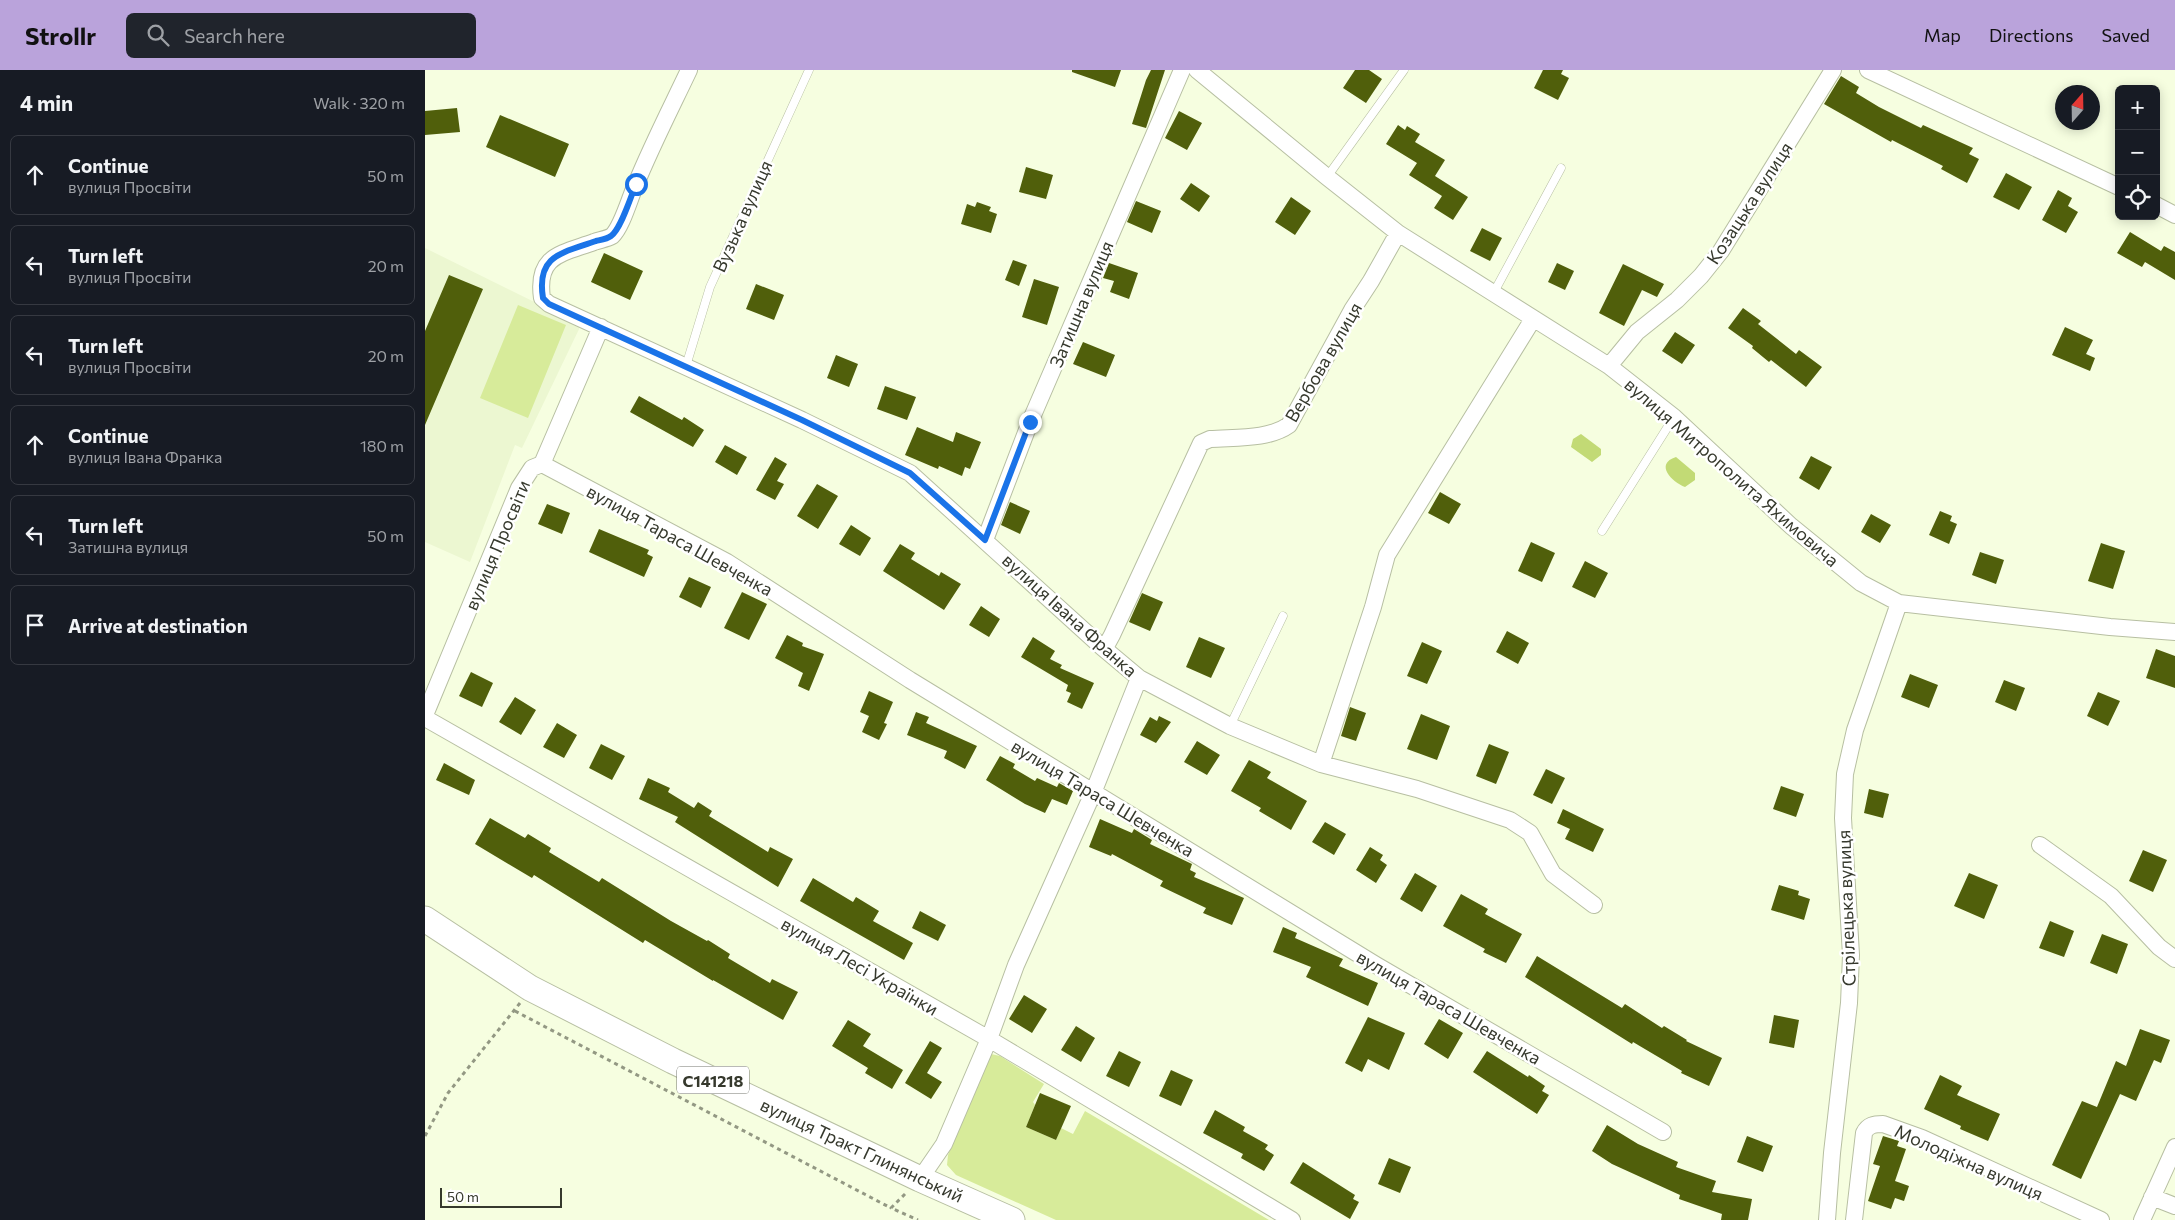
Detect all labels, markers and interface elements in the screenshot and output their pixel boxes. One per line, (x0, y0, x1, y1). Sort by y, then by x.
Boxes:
search box (126, 13, 476, 58)
text: Strollr (25, 21, 96, 50)
icon: search (144, 21, 172, 49)
text: Search here (184, 24, 285, 47)
text: Map (1924, 24, 1961, 46)
text: Directions (1989, 24, 2073, 46)
text: Saved (2101, 24, 2150, 46)
north arrow (2055, 85, 2100, 130)
map controls (2115, 85, 2160, 220)
button: + (2115, 85, 2160, 130)
text: 4 min (20, 90, 73, 115)
text: Walk · 320 m (313, 93, 405, 112)
button: − (2115, 130, 2160, 175)
street label: Козацька вулиця (1701, 138, 1797, 268)
text: Continue (68, 154, 148, 177)
street label: Вузька вулиця (708, 157, 776, 275)
icon: ahead (21, 161, 49, 189)
text: 50 m (367, 166, 404, 185)
route start (625, 173, 648, 196)
button: locate (2115, 175, 2160, 220)
text: вулиця Просвіти (68, 177, 191, 196)
street label: Затишна вулиця (1044, 237, 1118, 371)
text: Turn left (68, 244, 143, 267)
icon: left (21, 251, 49, 279)
text: 20 m (368, 256, 404, 275)
text: вулиця Просвіти (68, 267, 191, 286)
street label: Вербова вулиця (1280, 298, 1366, 426)
text: Turn left (68, 334, 143, 357)
icon: left (21, 341, 49, 369)
text: 20 m (368, 346, 404, 365)
text: вулиця Просвіти (68, 357, 191, 376)
street label: вулиця Митрополита Яхимовича (1620, 373, 1844, 571)
route end (1019, 411, 1042, 434)
text: Continue (68, 424, 148, 447)
icon: ahead (21, 431, 49, 459)
text: 180 m (360, 436, 404, 455)
text: вулиця Івана Франка (68, 447, 222, 466)
street label: вулиця Просвіти (460, 477, 534, 613)
street label: вулиця Тараса Шевченка (583, 480, 777, 600)
text: Turn left (68, 514, 143, 537)
icon: left (21, 521, 49, 549)
text: 50 m (367, 526, 404, 545)
text: Затишна вулиця (68, 537, 188, 556)
street label: вулиця Івана Франка (998, 549, 1142, 681)
icon: arrive (21, 611, 49, 639)
text: Arrive at destination (68, 614, 248, 637)
street label: вулиця Тараса Шевченка (1008, 735, 1198, 861)
street label: Стрілецька вулиця (1832, 829, 1860, 987)
street label: вулиця Лесі Українки (778, 912, 942, 1020)
street label: вулиця Тараса Шевченка (1353, 945, 1545, 1069)
road number: С141218 (677, 1066, 749, 1094)
street label: вулиця Тракт Глинянський (757, 1093, 967, 1207)
street label: Молодіжна вулиця (1891, 1119, 2047, 1205)
scale bar (440, 1185, 563, 1208)
text: 50 m (447, 1188, 479, 1205)

